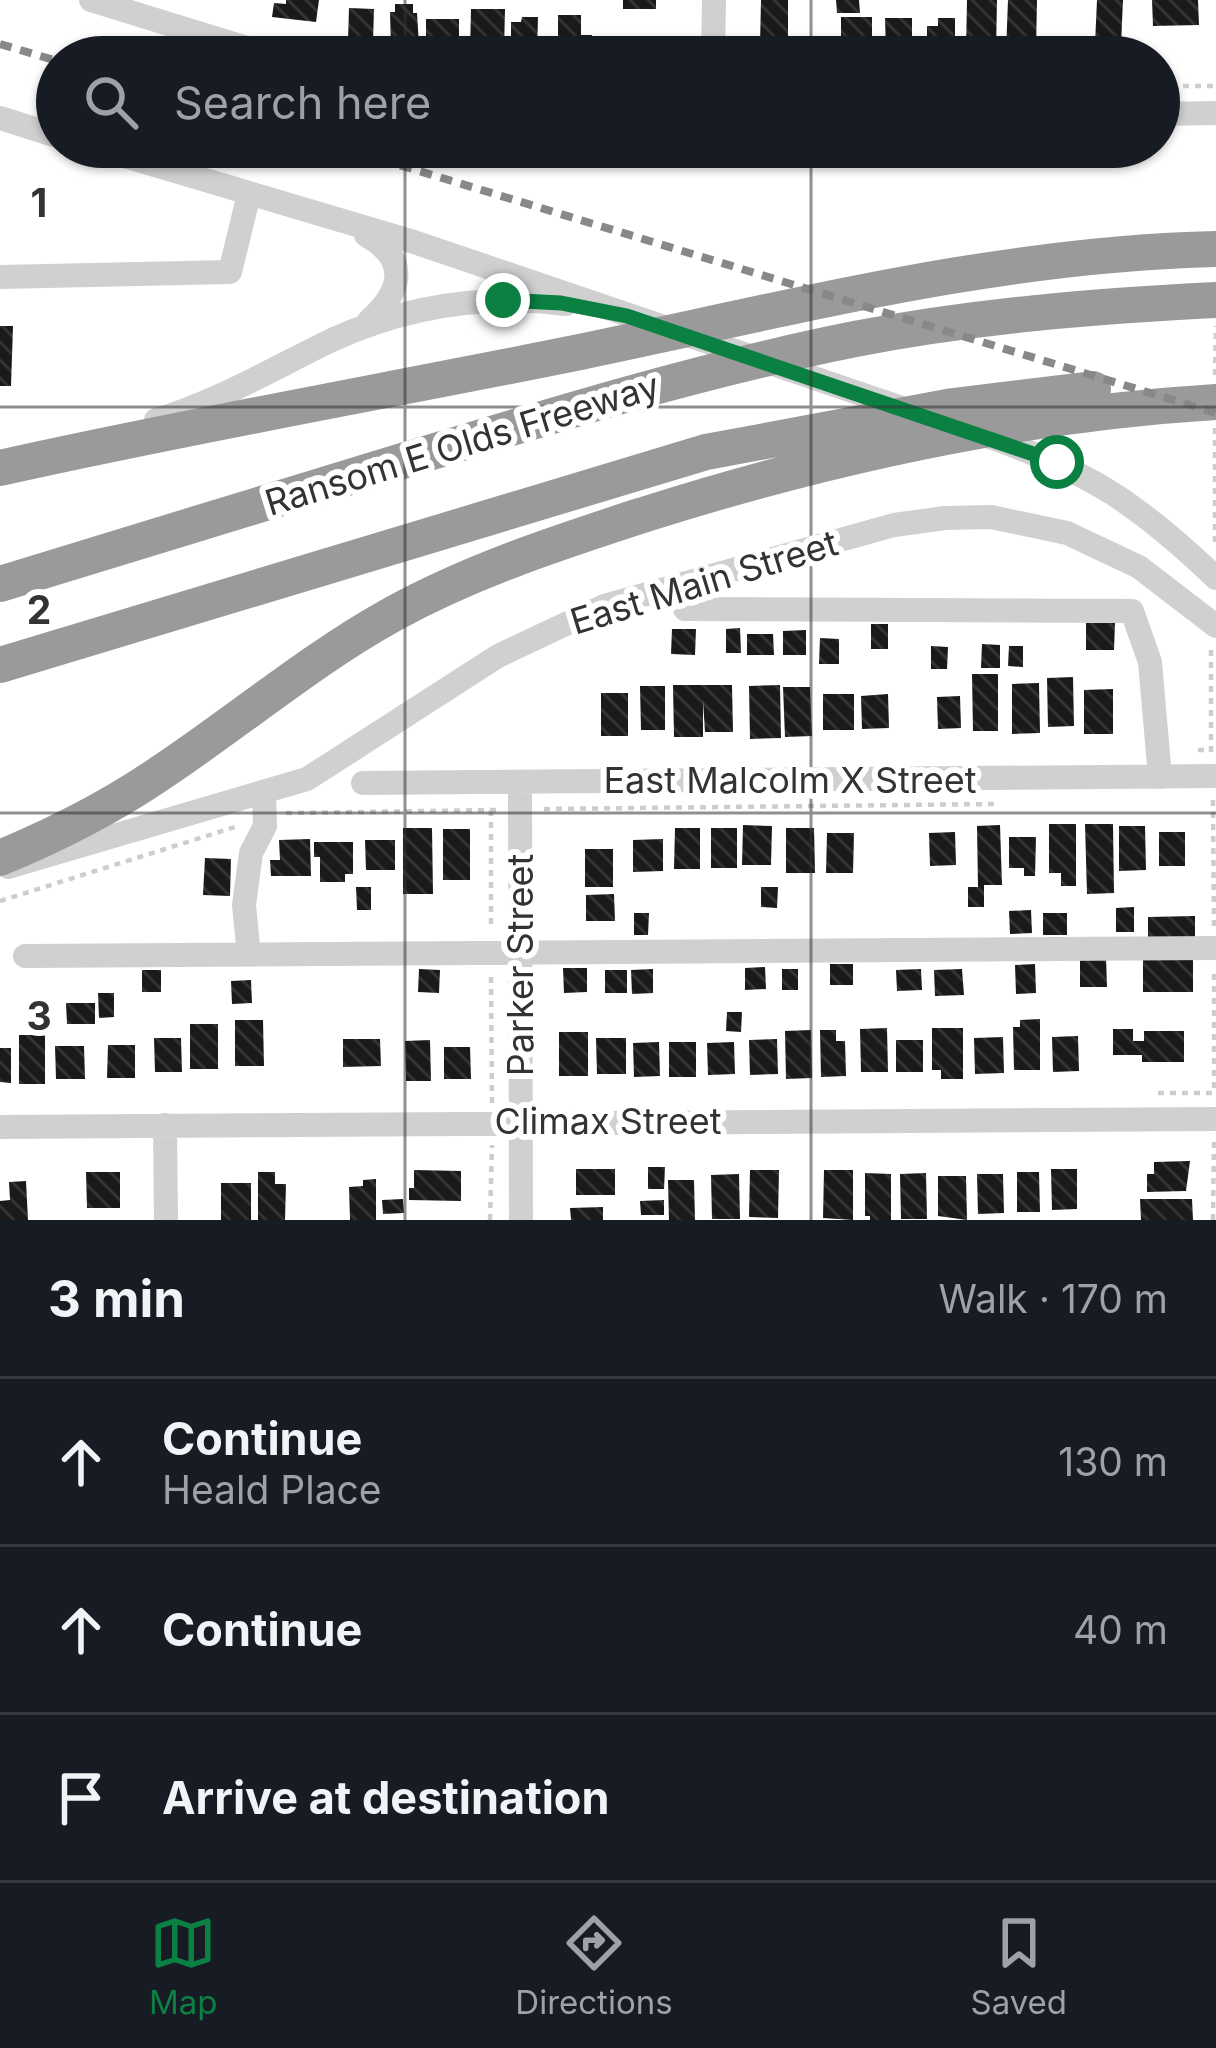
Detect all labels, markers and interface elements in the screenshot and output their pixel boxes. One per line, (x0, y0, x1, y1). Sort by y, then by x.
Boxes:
search box (36, 36, 1180, 168)
icon: search (78, 69, 144, 135)
text: Search here (174, 75, 431, 130)
text: 1 (31, 179, 47, 226)
route end (476, 273, 530, 327)
street label: Ransom E Olds Freeway (260, 363, 664, 525)
route start (1030, 435, 1084, 489)
street label: East Main Street (565, 520, 843, 644)
text: 2 (27, 586, 51, 633)
street label: East Malcolm X Street (603, 758, 977, 802)
street label: Parker Street (498, 854, 542, 1076)
text: 3 (26, 992, 52, 1039)
street label: Climax Street (495, 1099, 722, 1143)
text: 3 min (48, 1268, 185, 1329)
text: Walk · 170 m (939, 1275, 1168, 1322)
text: Continue (162, 1411, 362, 1466)
icon: ahead (48, 1429, 114, 1495)
text: 130 m (1058, 1438, 1168, 1485)
text: Heald Place (162, 1466, 382, 1513)
icon: ahead (48, 1597, 114, 1663)
text: Continue (162, 1602, 362, 1657)
text: 40 m (1073, 1606, 1168, 1653)
icon: arrive (48, 1765, 114, 1831)
text: Arrive at destination (162, 1770, 609, 1825)
tab: Map (149, 1910, 217, 2022)
tab: Directions (515, 1910, 673, 2022)
tab: Saved (970, 1910, 1067, 2022)

